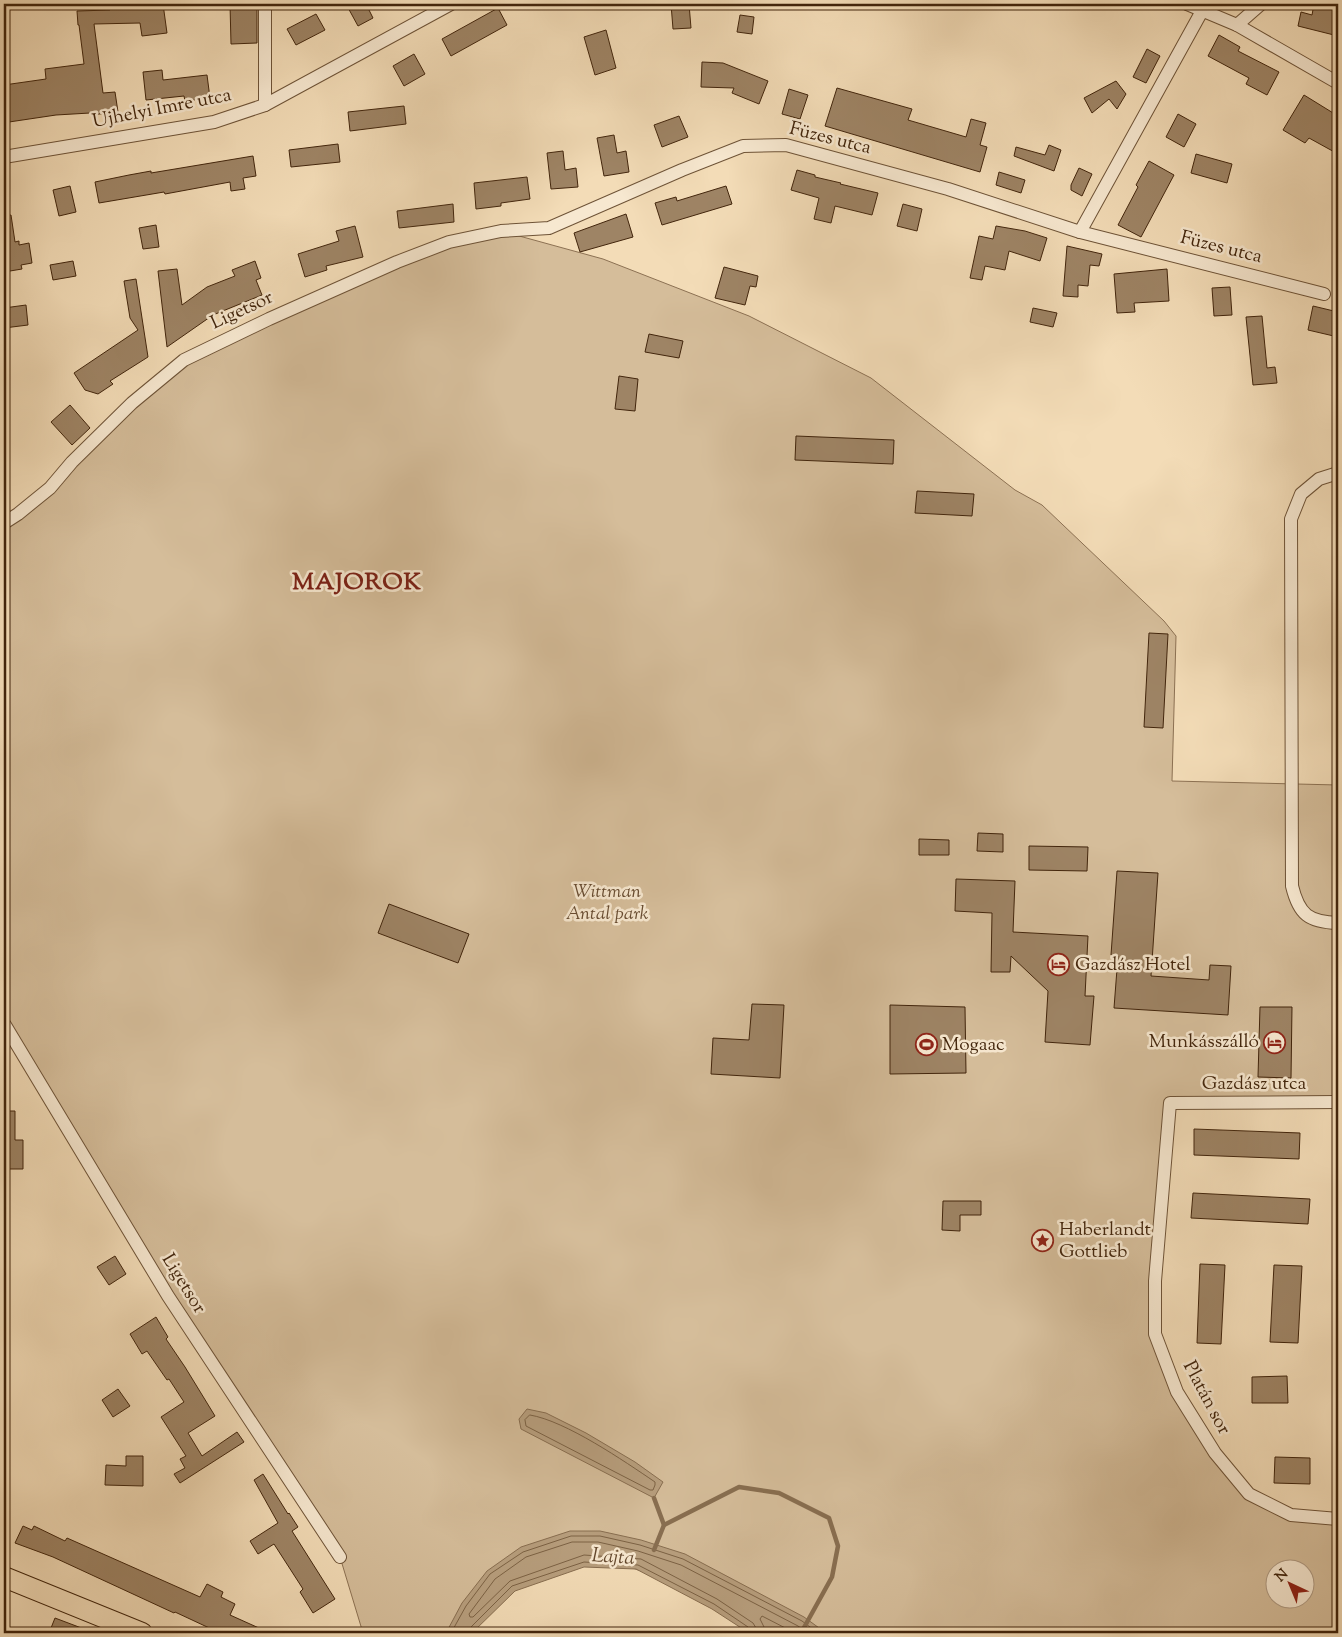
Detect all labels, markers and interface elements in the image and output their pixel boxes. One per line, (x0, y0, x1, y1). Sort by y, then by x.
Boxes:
street label: Ujhelyi Imre utca (90, 82, 234, 136)
street label: Füzes utca (786, 116, 874, 162)
street label: Füzes utca (1177, 225, 1265, 271)
street label: Ligetsor (206, 285, 278, 337)
district label: MAJOROK (292, 566, 422, 600)
park label: Wittman Antal park (566, 879, 649, 928)
place label: Gazdász Hotel (1075, 952, 1191, 979)
hotel icon: Gazdász Hotel (1047, 953, 1071, 977)
place label: Munkásszálló (1149, 1029, 1259, 1056)
hotel icon: Munkásszálló (1263, 1030, 1287, 1054)
place label: Mogaac (942, 1032, 1005, 1059)
sports icon: Mogaac (914, 1033, 938, 1057)
street label: Gazdász utca (1202, 1071, 1306, 1098)
place label: Haberlandt Gottlieb (1059, 1217, 1152, 1266)
place icon: Haberlandt Gottlieb (1031, 1229, 1055, 1253)
street label: Ligetsor (154, 1249, 212, 1319)
street label: Platán sor (1175, 1356, 1237, 1440)
water label: Lajta (590, 1542, 636, 1574)
north arrow (1264, 1560, 1314, 1610)
text: N (1271, 1565, 1293, 1587)

